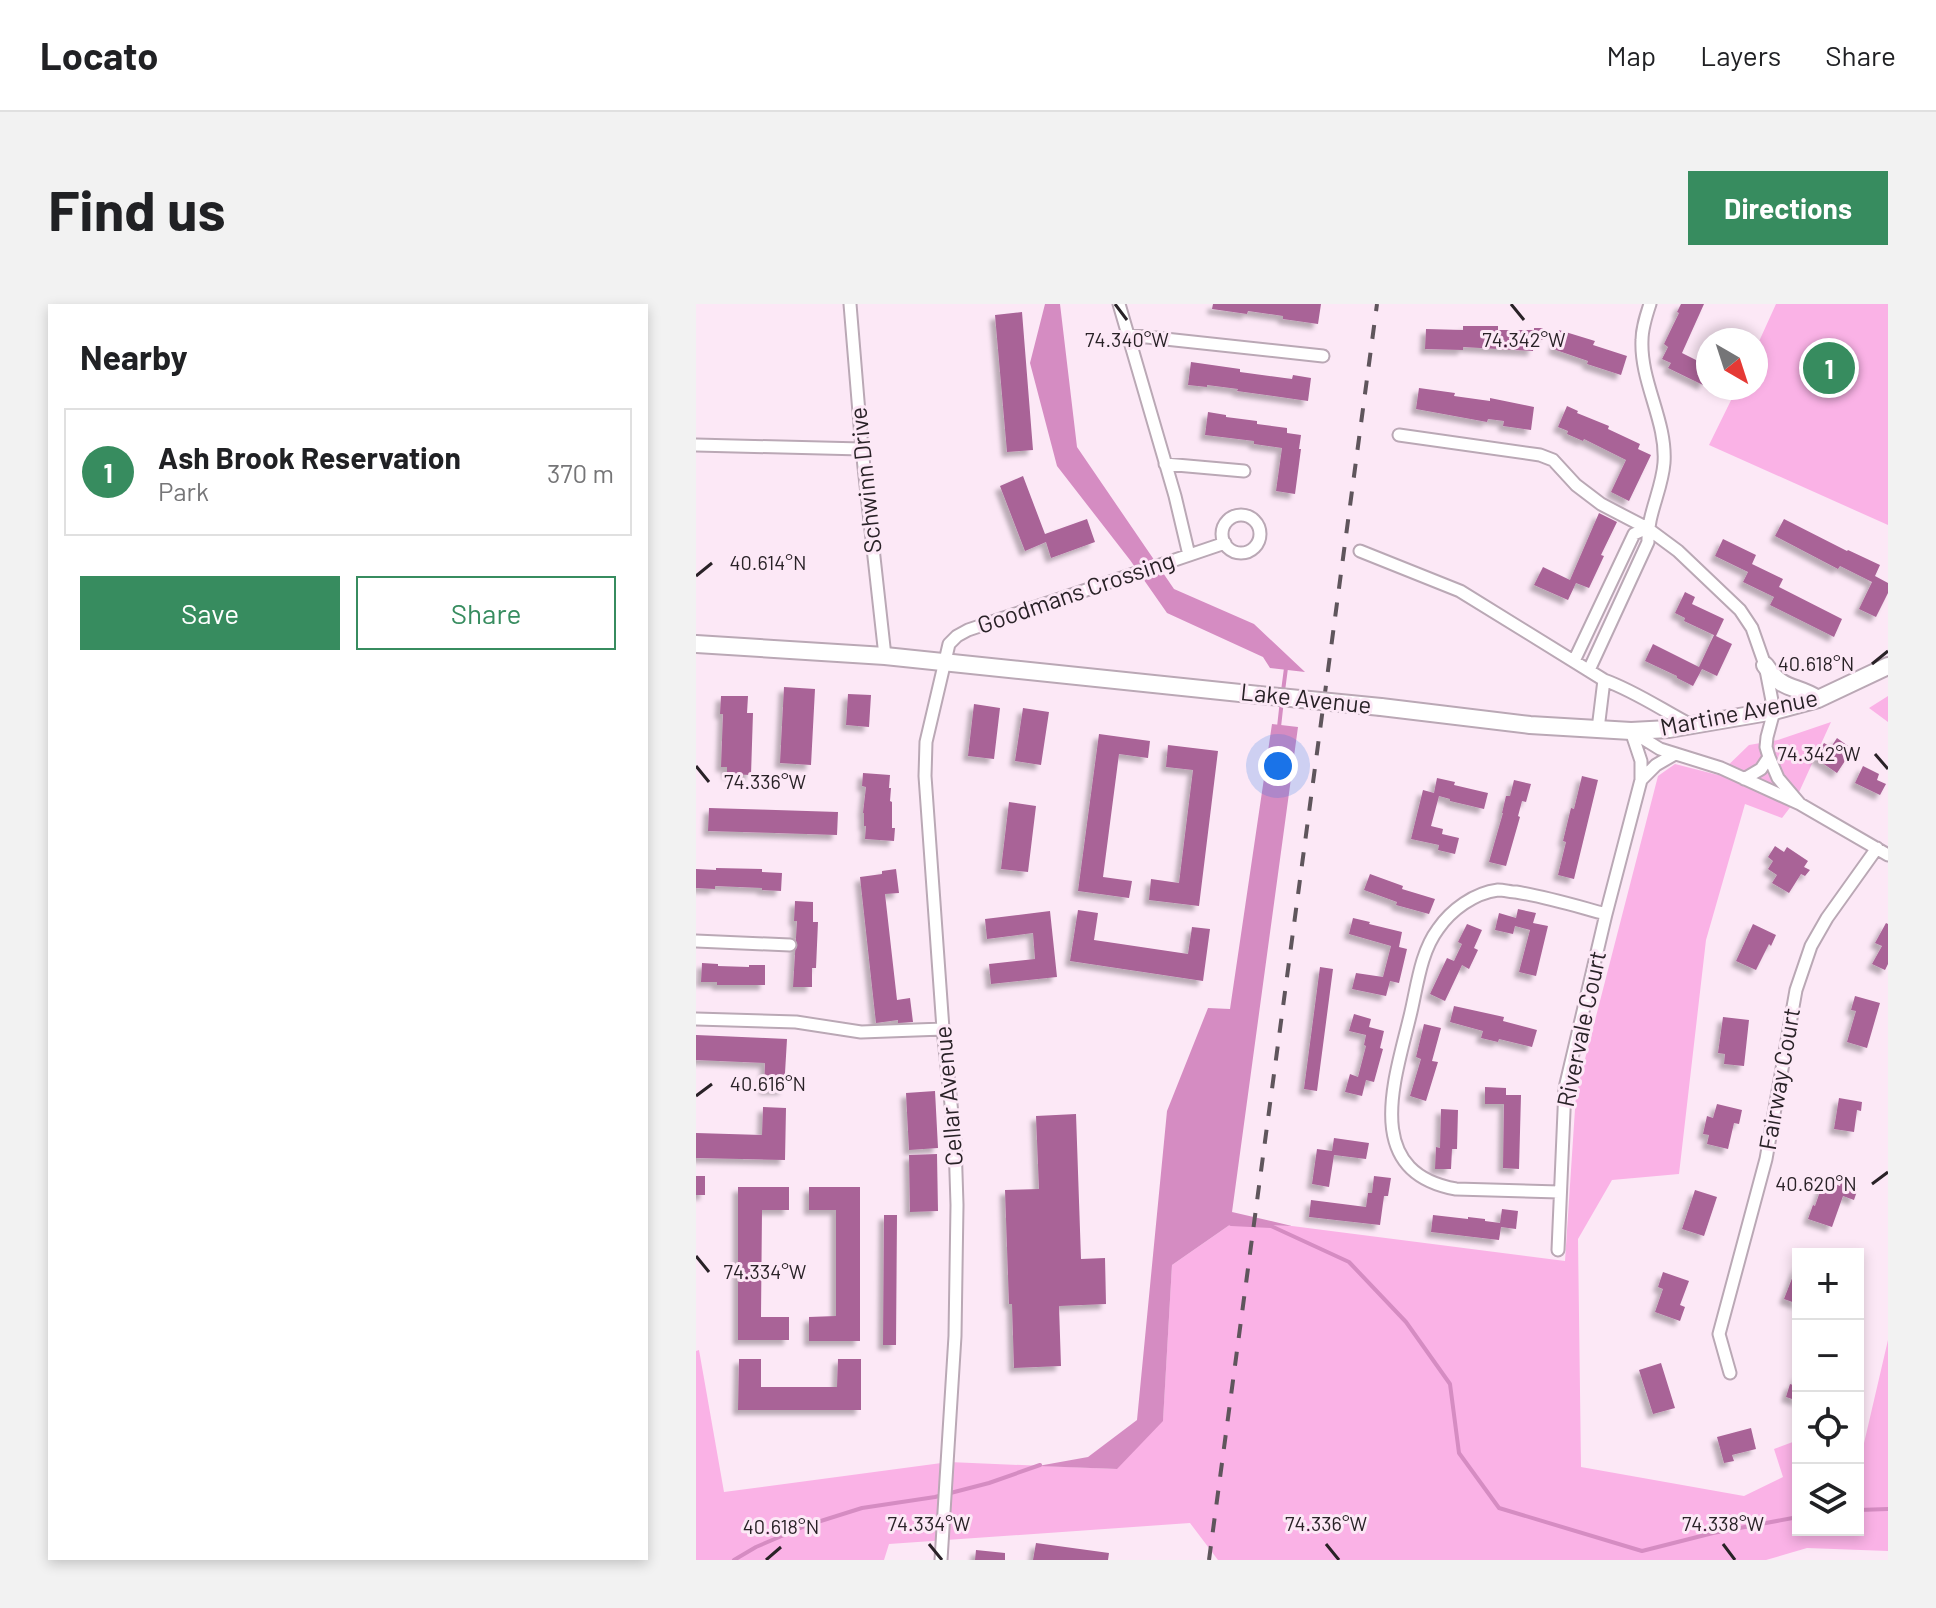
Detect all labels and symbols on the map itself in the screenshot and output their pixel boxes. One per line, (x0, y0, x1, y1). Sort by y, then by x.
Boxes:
text: 74.340°W (1085, 327, 1169, 351)
text: 74.342°W (1482, 327, 1566, 351)
north arrow (1696, 328, 1768, 400)
pin: 1 (1803, 338, 1855, 398)
street label: Schwinn Drive (842, 406, 887, 555)
street label: Goodmans Crossing (973, 544, 1178, 639)
text: 40.614°N (730, 550, 806, 574)
text: 40.618°N (1778, 651, 1854, 675)
street label: Lake Avenue (1239, 676, 1373, 719)
street label: Martine Avenue (1657, 682, 1820, 741)
text: 74.342°W (1777, 741, 1861, 765)
your location (1258, 746, 1298, 786)
text: 74.336°W (724, 769, 806, 793)
street label: Rivervale Court (1550, 948, 1611, 1109)
street label: Fairway Court (1752, 1005, 1805, 1152)
street label: Cellar Avenue (927, 1025, 968, 1167)
text: 40.616°N (730, 1071, 806, 1095)
text: 40.620°N (1775, 1171, 1857, 1195)
text: 74.334°W (724, 1259, 807, 1283)
text: 74.334°W (888, 1511, 971, 1535)
text: 74.336°W (1285, 1511, 1367, 1535)
text: 74.338°W (1682, 1511, 1765, 1535)
text: 40.618°N (743, 1514, 819, 1538)

